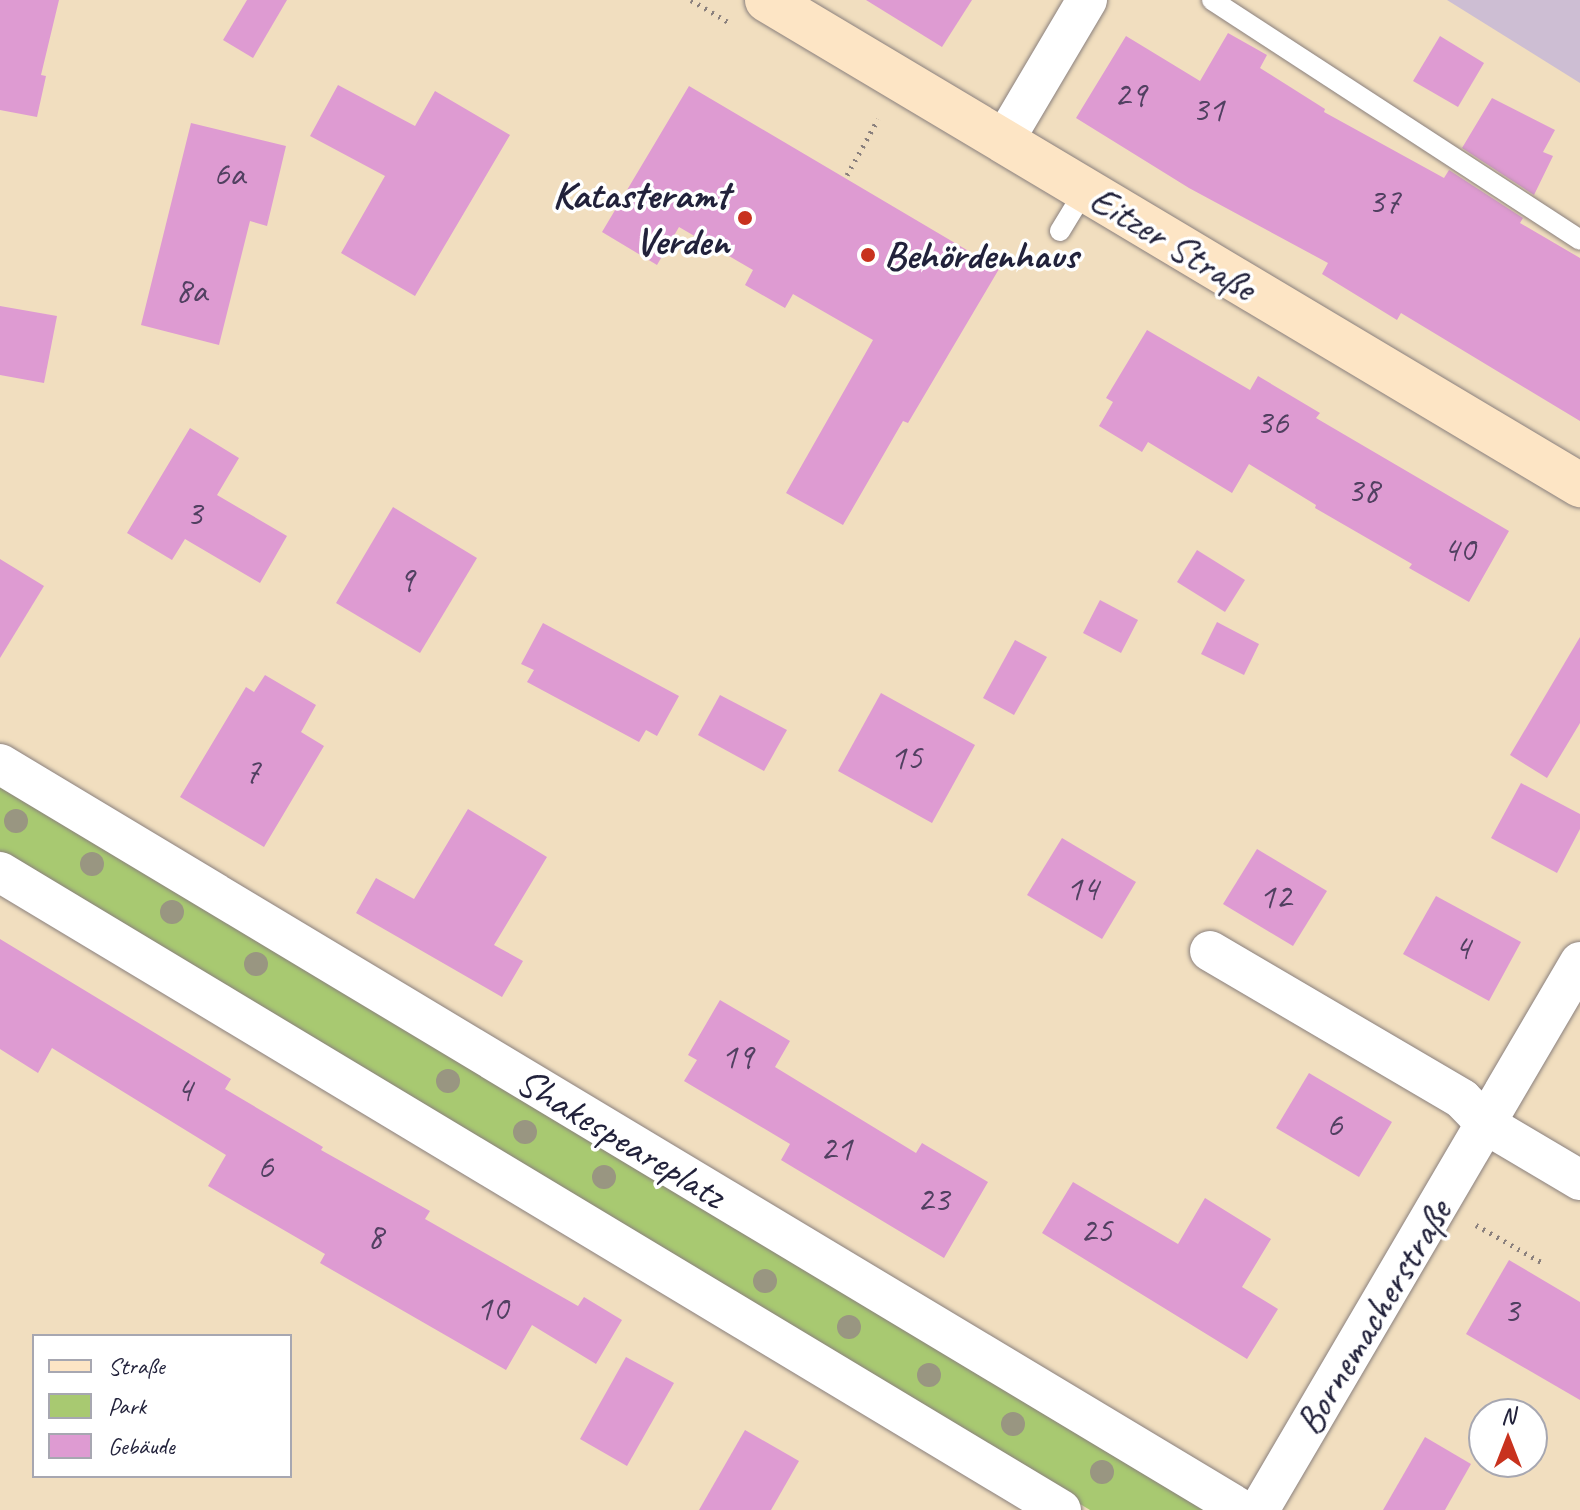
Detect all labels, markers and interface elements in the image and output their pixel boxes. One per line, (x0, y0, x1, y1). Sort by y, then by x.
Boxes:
house number: 29 (1114, 73, 1146, 117)
house number: 31 (1192, 88, 1224, 132)
house number: 6a (213, 152, 245, 196)
place label: Katasteramt Verden (552, 171, 729, 265)
street label: Eitzer Straße (1081, 175, 1265, 311)
house number: 37 (1368, 180, 1400, 224)
marker: Katasteramt Verden (736, 209, 754, 227)
place label: Behördenhaus (884, 231, 1078, 279)
marker: Behördenhaus (859, 246, 877, 264)
house number: 8a (175, 269, 207, 313)
house number: 36 (1256, 401, 1288, 445)
house number: 38 (1347, 469, 1379, 513)
house number: 3 (186, 492, 202, 536)
house number: 40 (1443, 528, 1475, 572)
house number: 9 (398, 558, 414, 602)
house number: 15 (890, 736, 922, 780)
house number: 7 (244, 750, 260, 794)
house number: 14 (1066, 867, 1098, 911)
house number: 12 (1259, 875, 1291, 919)
house number: 4 (1454, 926, 1470, 970)
house number: 19 (721, 1035, 753, 1079)
street label: Shakespeareplatz (508, 1057, 734, 1219)
house number: 4 (176, 1068, 192, 1112)
house number: 6 (1326, 1103, 1342, 1147)
house number: 21 (820, 1127, 852, 1171)
house number: 6 (257, 1145, 273, 1189)
house number: 23 (917, 1178, 949, 1222)
street label: Bornemacherstraße (1284, 1191, 1462, 1443)
house number: 25 (1080, 1209, 1112, 1253)
house number: 8 (367, 1215, 383, 1259)
house number: 10 (476, 1287, 508, 1331)
house number: 3 (1503, 1289, 1519, 1333)
legend (32, 1334, 292, 1478)
text: Straße (108, 1351, 165, 1381)
text: Park (108, 1391, 146, 1421)
north arrow (1468, 1398, 1548, 1478)
text: N (1501, 1402, 1515, 1430)
text: Gebäude (108, 1431, 175, 1461)

